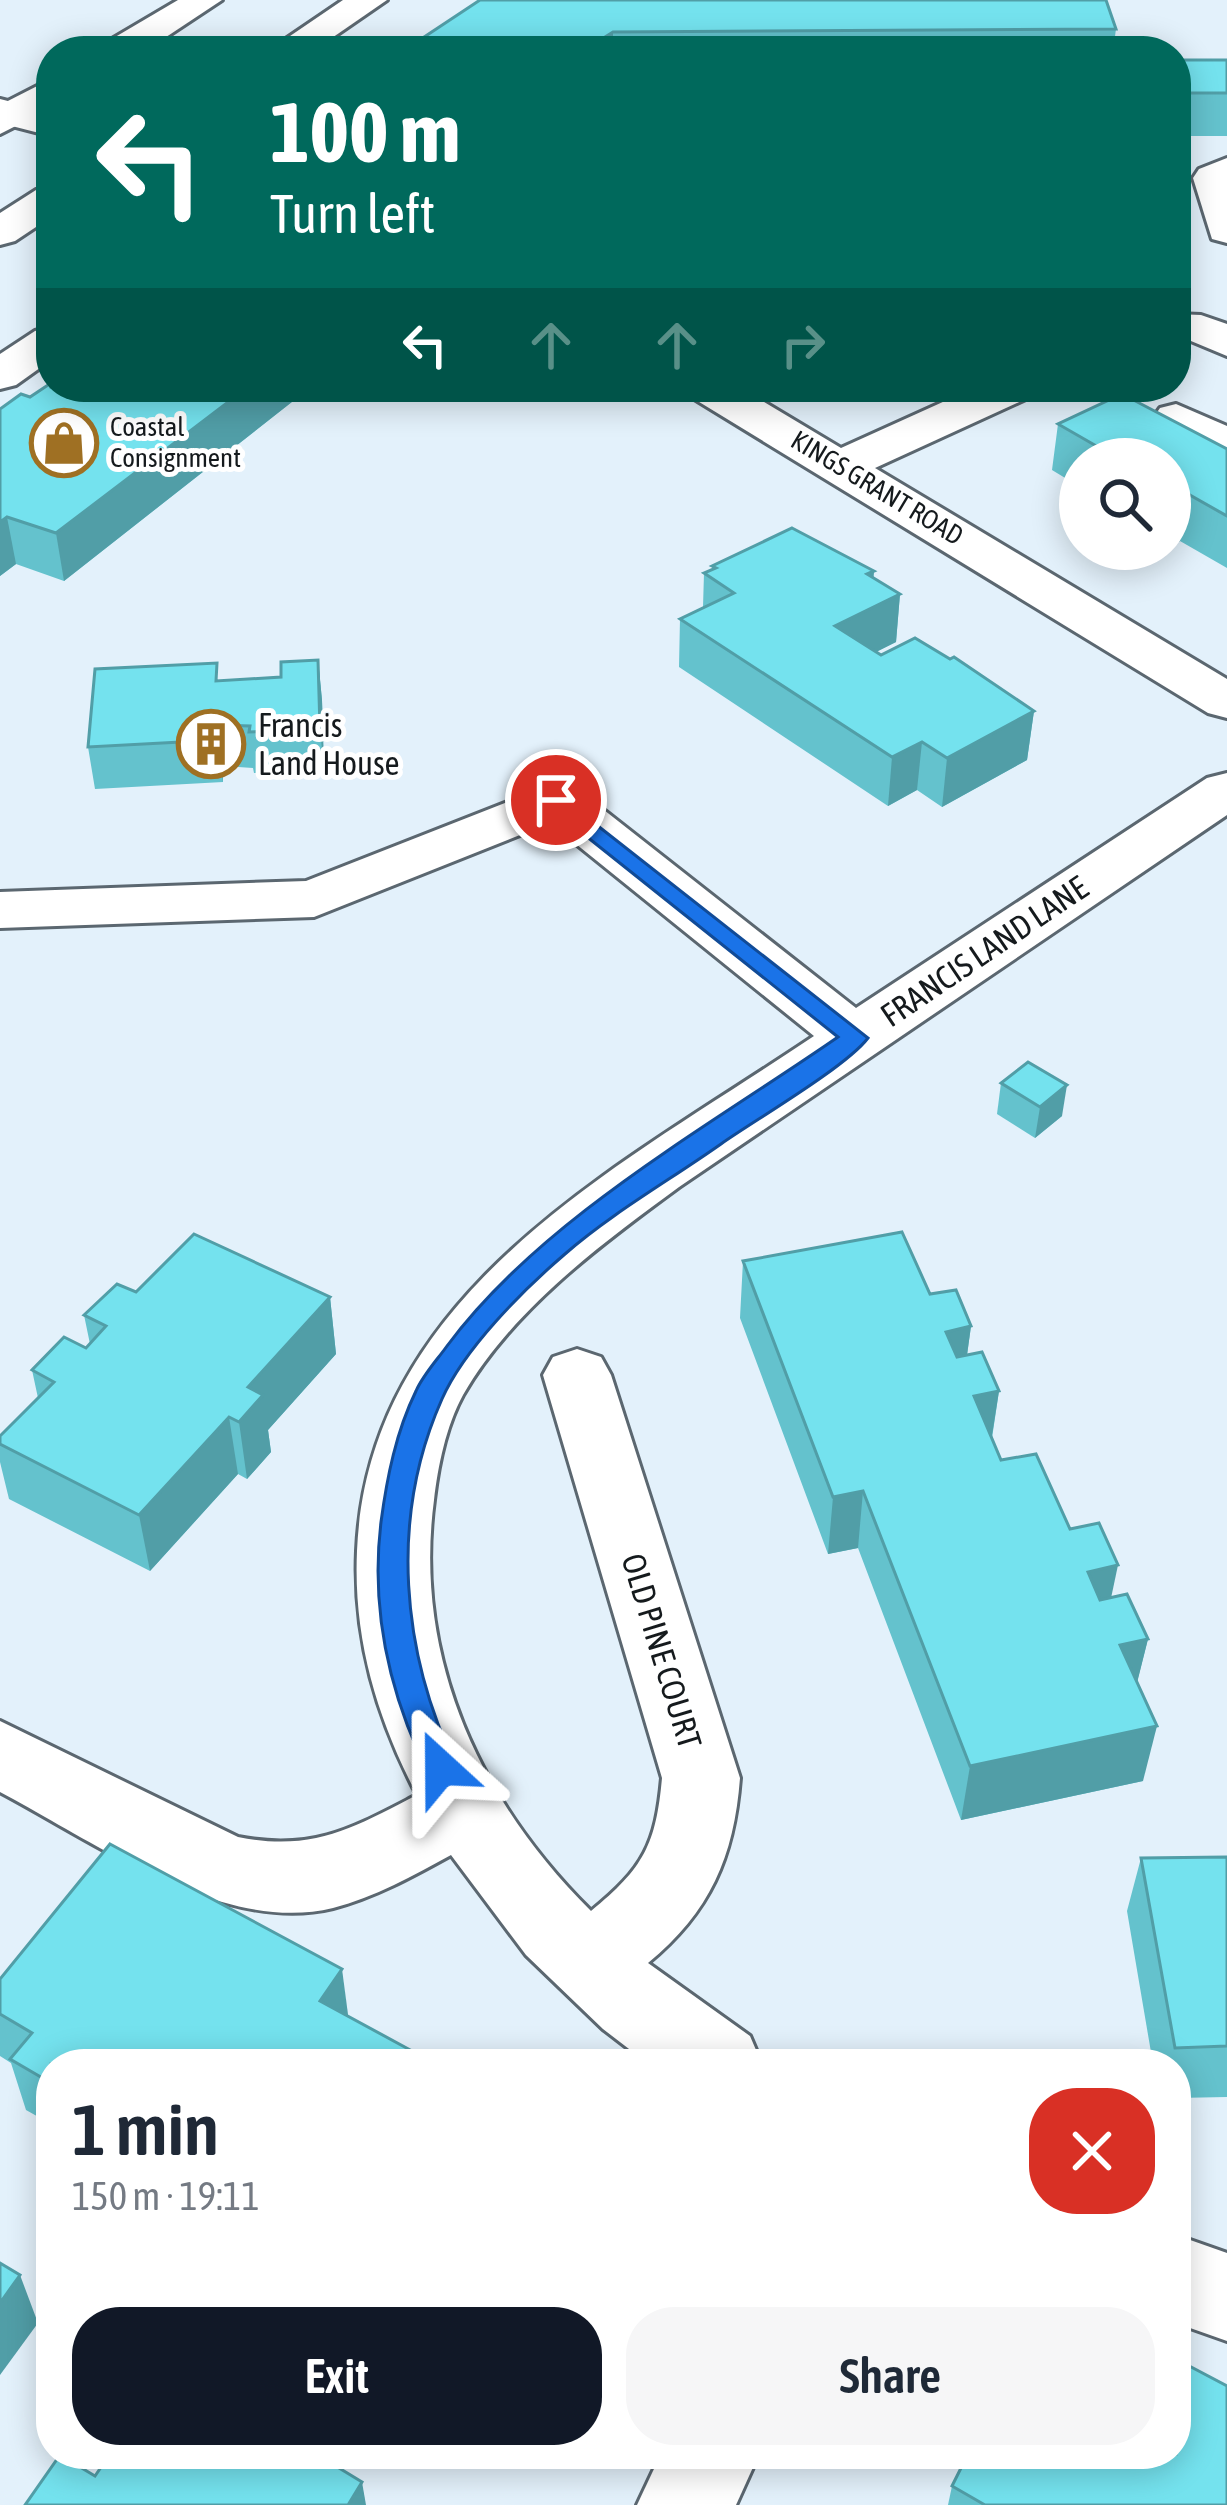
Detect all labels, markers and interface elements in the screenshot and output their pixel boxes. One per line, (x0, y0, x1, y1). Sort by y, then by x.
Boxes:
icon: left (72, 84, 228, 240)
text: 100 m (270, 84, 460, 180)
text: Turn left (270, 183, 435, 244)
icon: left (392, 312, 458, 378)
icon: ahead (518, 312, 584, 378)
icon: ahead (644, 312, 710, 378)
icon: right (770, 312, 836, 378)
shop icon: Coastal Consignment (29, 408, 99, 478)
place label: Coastal Consignment (110, 411, 241, 473)
street label: KINGS GRANT ROAD (786, 424, 969, 551)
map controls (1059, 438, 1191, 570)
button: search (1059, 438, 1191, 570)
place label: Francis Land House (258, 706, 400, 782)
building icon: Francis Land House (176, 709, 246, 779)
pin (505, 749, 607, 851)
icon: arrive (523, 767, 589, 833)
street label: FRANCIS LAND LANE (873, 868, 1095, 1034)
street label: OLD PINE COURT (614, 1549, 710, 1753)
position arrow (378, 1705, 504, 1831)
text: 1 min (72, 2088, 219, 2170)
button: close (1029, 2088, 1155, 2214)
text: 150 m · 19:11 (72, 2174, 260, 2218)
button: Exit (72, 2307, 602, 2445)
button: Share (626, 2307, 1155, 2445)

